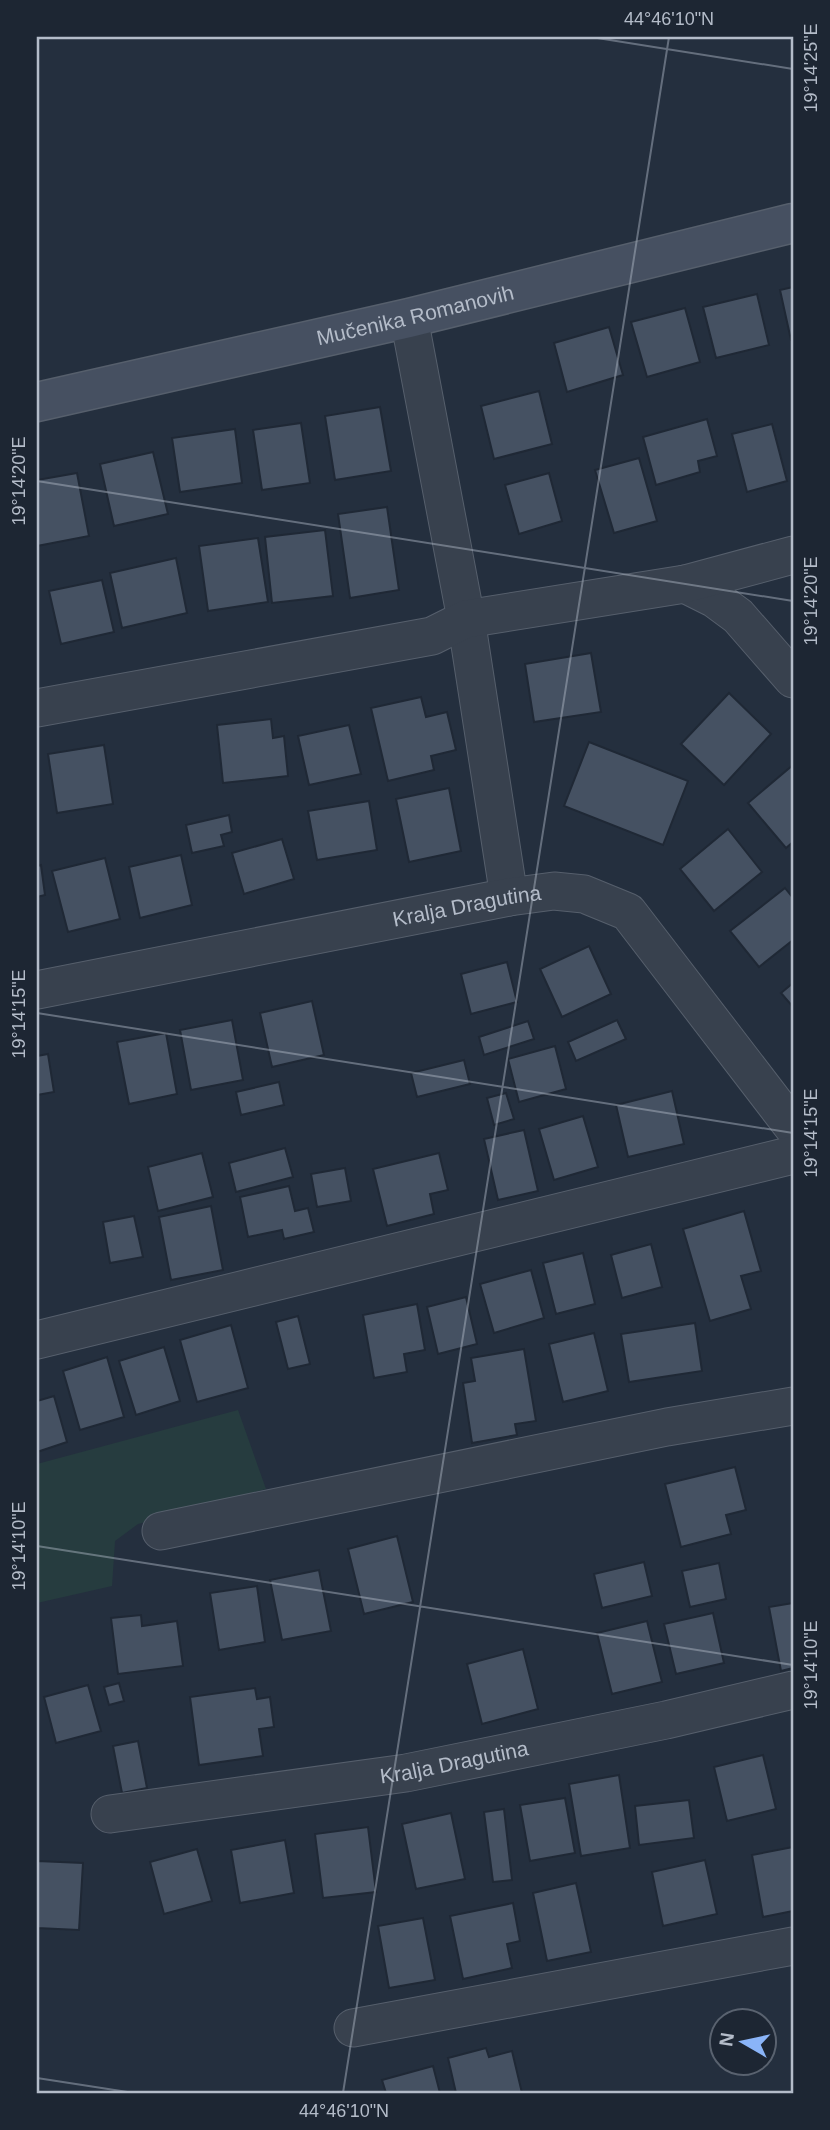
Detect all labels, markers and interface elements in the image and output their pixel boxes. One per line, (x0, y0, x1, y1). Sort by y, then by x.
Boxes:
text: 44°46'10"N (624, 9, 714, 29)
text: 19°14'25"E (801, 23, 821, 113)
street label: Mučenika Romanovih (314, 280, 516, 350)
text: 19°14'20"E (9, 436, 29, 526)
text: 19°14'20"E (801, 556, 821, 646)
street label: Kralja Dragutina (390, 881, 543, 931)
text: 19°14'15"E (9, 969, 29, 1059)
text: 19°14'15"E (801, 1088, 821, 1178)
text: 19°14'10"E (9, 1501, 29, 1591)
text: 19°14'10"E (801, 1620, 821, 1710)
street label: Kralja Dragutina (378, 1736, 531, 1787)
north arrow (708, 2008, 778, 2078)
text: N (715, 2031, 738, 2048)
text: 44°46'10"N (299, 2101, 389, 2121)

